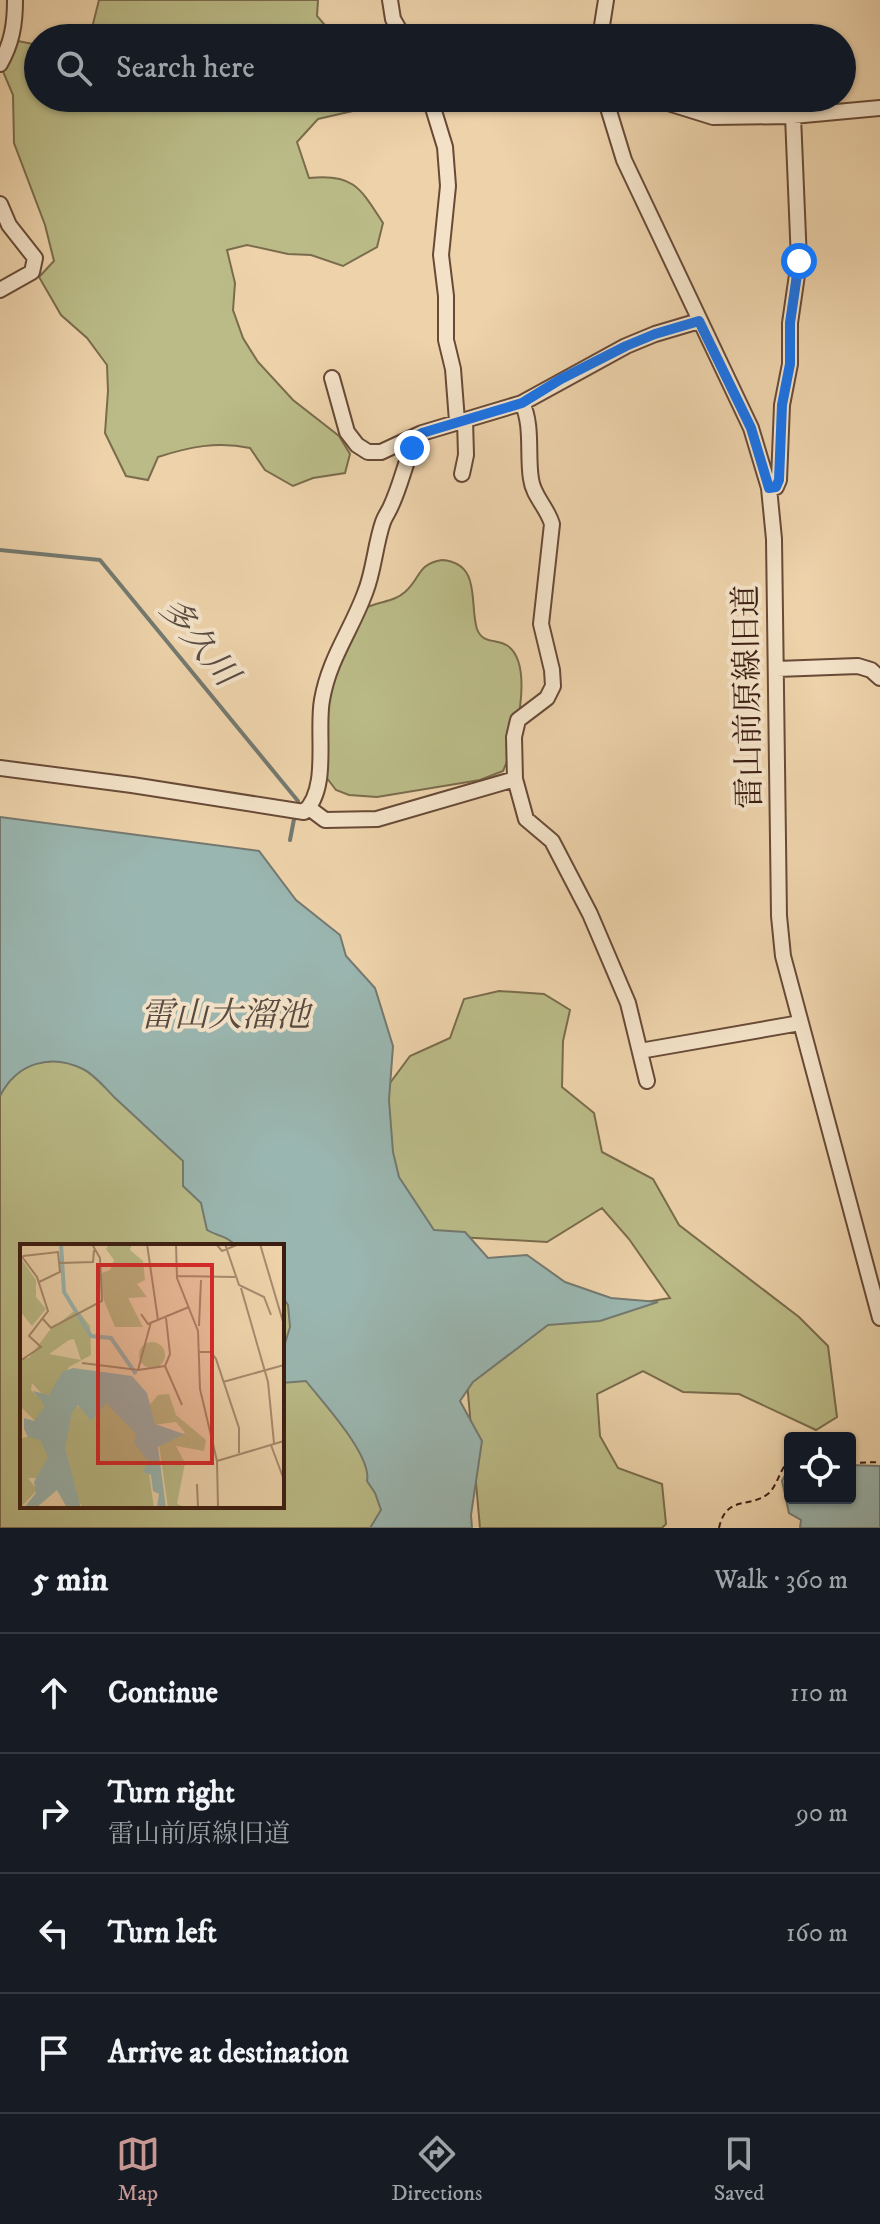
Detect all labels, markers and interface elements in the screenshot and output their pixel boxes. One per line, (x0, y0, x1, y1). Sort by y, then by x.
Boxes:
search box (24, 24, 856, 112)
icon: search (52, 46, 96, 90)
text: Search here (116, 50, 255, 87)
route start (781, 243, 817, 279)
route end (394, 430, 430, 466)
street label: 雷山前原線旧道 (727, 585, 771, 809)
water label: 多久川 (150, 589, 249, 698)
water label: 雷山大溜池 (140, 995, 314, 1037)
inset map (20, 1244, 284, 1508)
map controls (784, 1432, 856, 1504)
button: locate (784, 1432, 856, 1504)
text: 5 min (32, 1559, 108, 1601)
text: Walk · 360 m (714, 1564, 848, 1597)
icon: ahead (32, 1671, 76, 1715)
text: Continue (108, 1675, 218, 1712)
text: 110 m (790, 1677, 848, 1710)
text: Turn right (108, 1775, 235, 1812)
icon: right (32, 1791, 76, 1835)
text: 90 m (796, 1797, 848, 1830)
text: 雷山前原線旧道 (108, 1818, 290, 1851)
icon: left (32, 1911, 76, 1955)
text: Turn left (108, 1915, 217, 1952)
text: 160 m (786, 1917, 848, 1950)
icon: arrive (32, 2031, 76, 2075)
text: Arrive at destination (108, 2035, 349, 2072)
tab: Map (116, 2132, 160, 2207)
tab: Directions (391, 2132, 482, 2207)
tab: Saved (714, 2132, 764, 2207)

